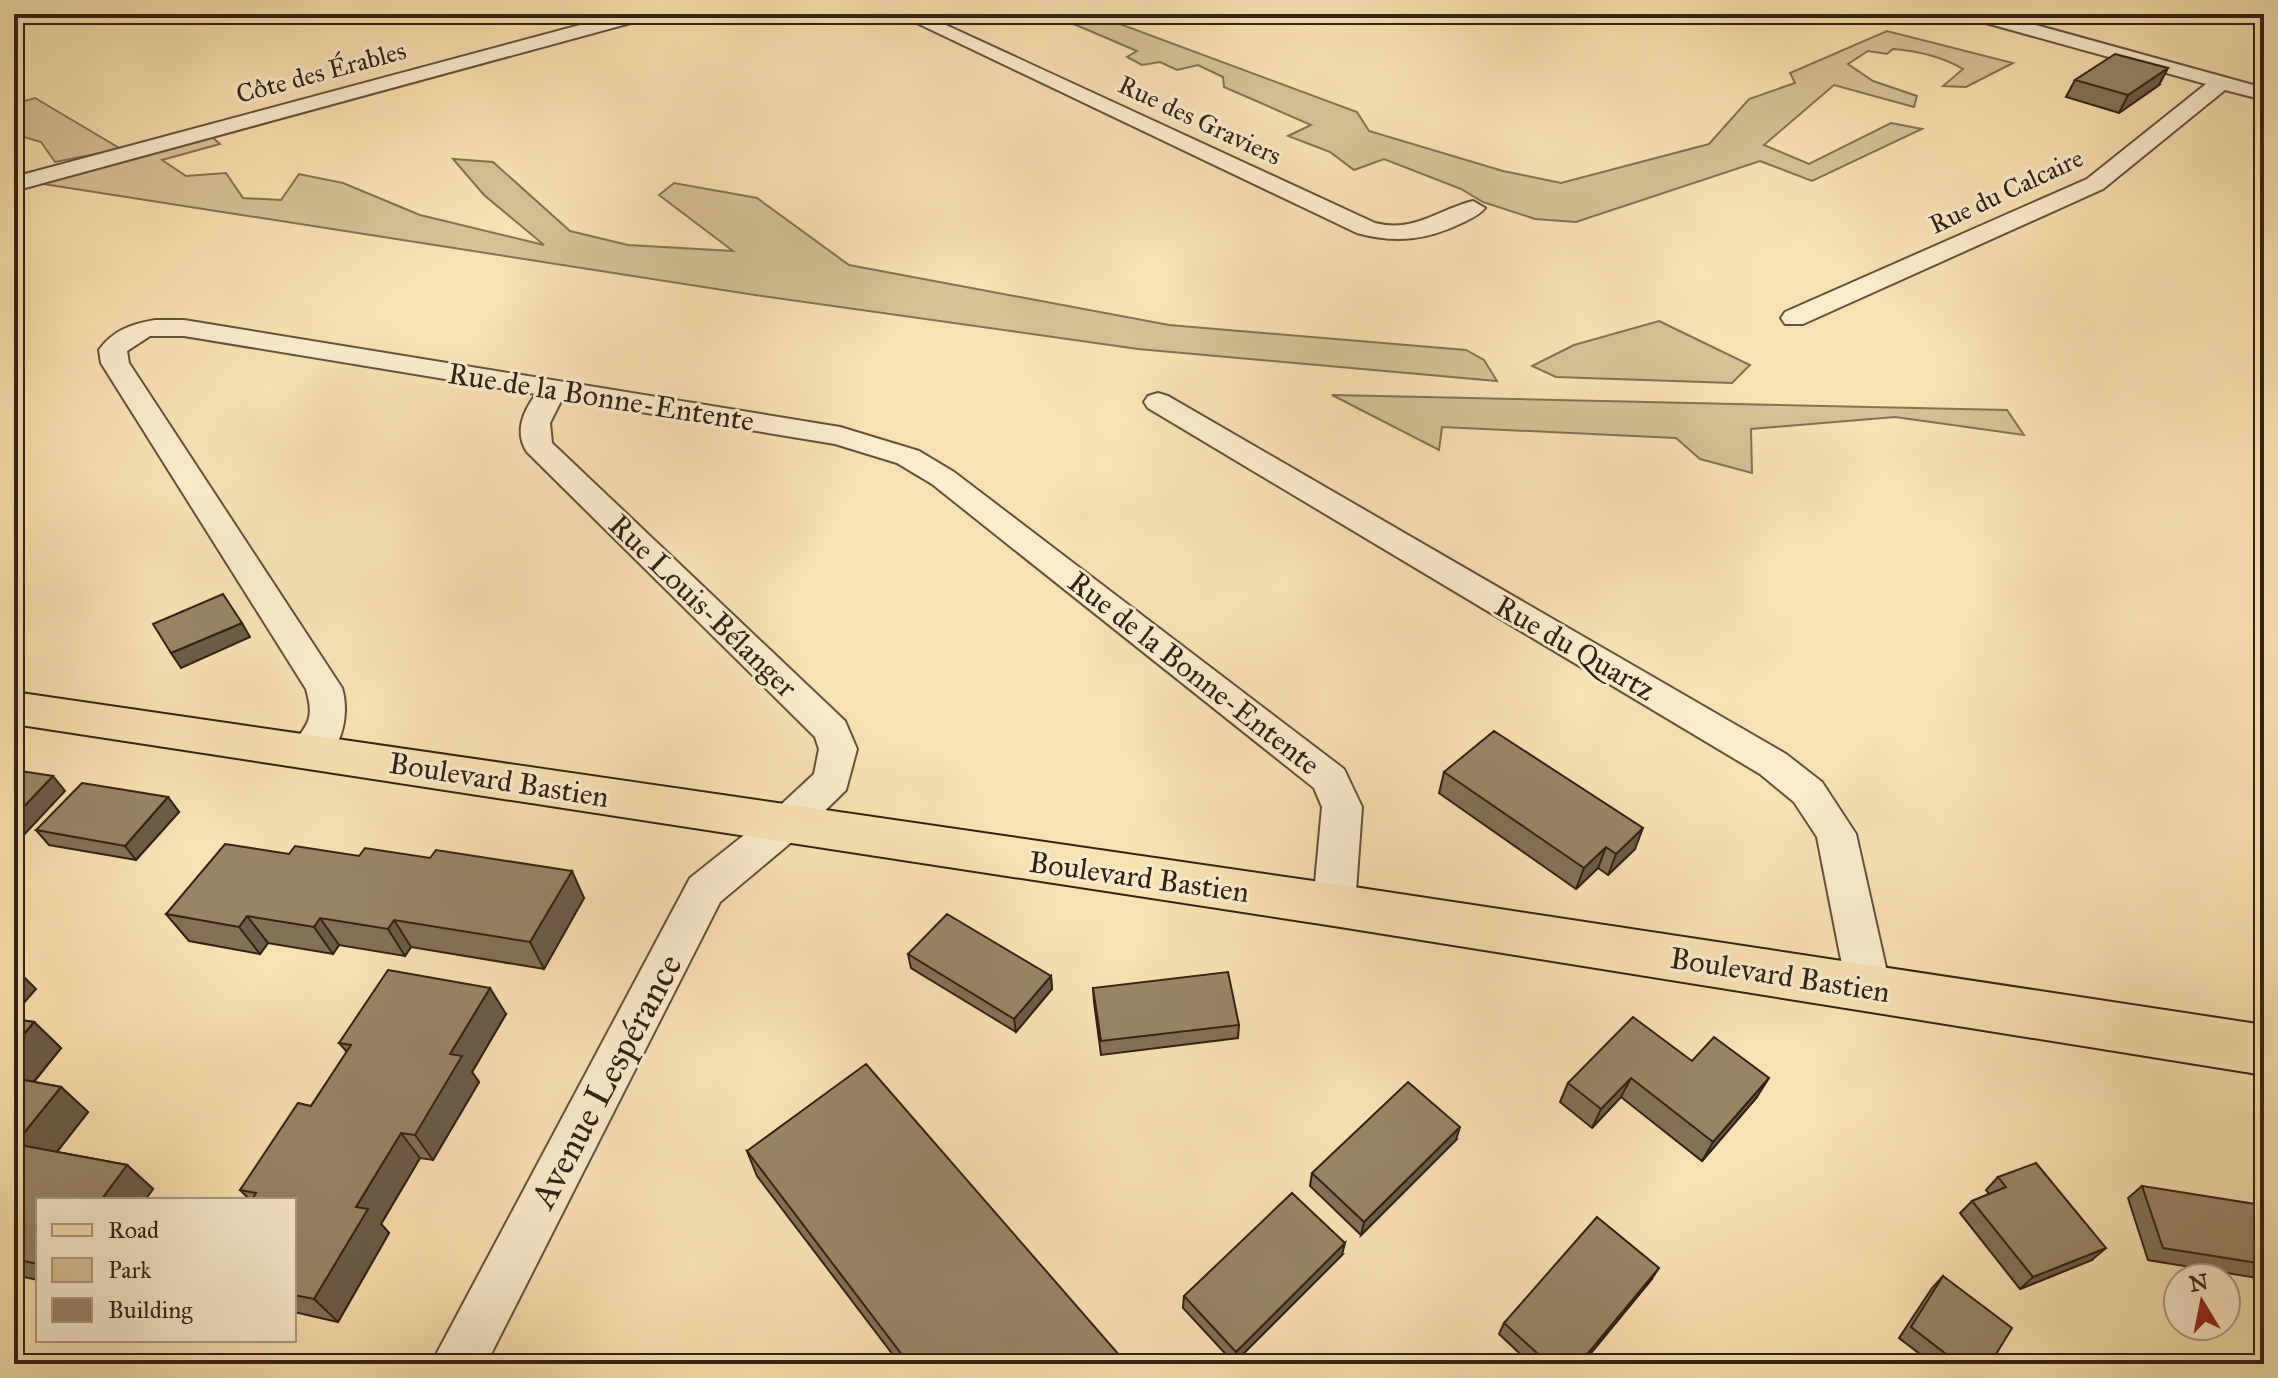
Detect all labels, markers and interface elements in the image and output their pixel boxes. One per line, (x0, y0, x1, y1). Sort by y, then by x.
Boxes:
street label: Côte des Érables (232, 34, 410, 110)
street label: Rue des Graviers (1113, 68, 1287, 172)
street label: Rue du Calcaire (1924, 141, 2088, 241)
street label: Rue de la Bonne-Entente (445, 355, 757, 439)
street label: Rue Louis-Bélanger (601, 507, 805, 706)
street label: Rue de la Bonne-Entente (1061, 564, 1327, 782)
street label: Rue du Quartz (1489, 588, 1662, 708)
street label: Boulevard Bastien (387, 745, 611, 815)
street label: Boulevard Bastien (1027, 844, 1251, 910)
street label: Boulevard Bastien (1668, 940, 1892, 1010)
street label: Avenue Lespérance (519, 946, 692, 1218)
legend (36, 1198, 296, 1342)
text: Road (108, 1215, 159, 1245)
text: Park (108, 1255, 152, 1285)
north arrow (2162, 1262, 2242, 1342)
text: N (2187, 1268, 2210, 1298)
text: Building (108, 1295, 193, 1325)

